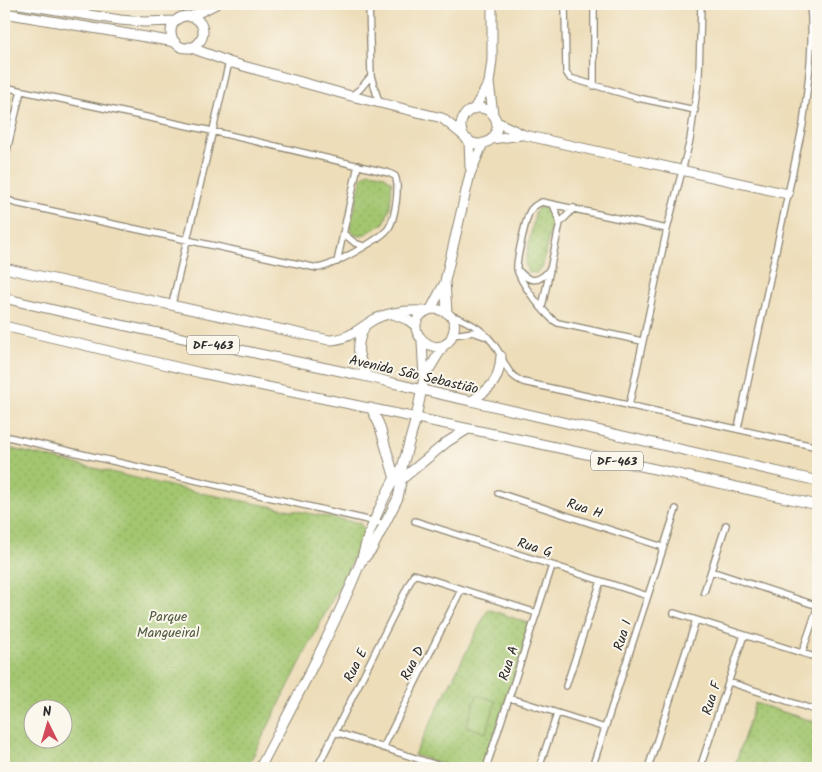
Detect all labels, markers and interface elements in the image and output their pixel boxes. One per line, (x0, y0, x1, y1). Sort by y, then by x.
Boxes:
road number: DF-463 (187, 336, 239, 354)
street label: Avenida São Sebastião (347, 349, 481, 401)
road number: DF-463 (591, 452, 643, 471)
street label: Rua H (564, 493, 605, 525)
street label: Rua G (514, 532, 555, 564)
park label: Parque Mangueiral (137, 606, 200, 644)
street label: Rua I (608, 617, 638, 654)
street label: Rua D (395, 642, 431, 685)
street label: Rua A (493, 643, 525, 684)
street label: Rua E (338, 644, 374, 686)
street label: Rua F (696, 677, 728, 718)
north arrow (22, 700, 72, 750)
text: N (42, 701, 52, 723)

